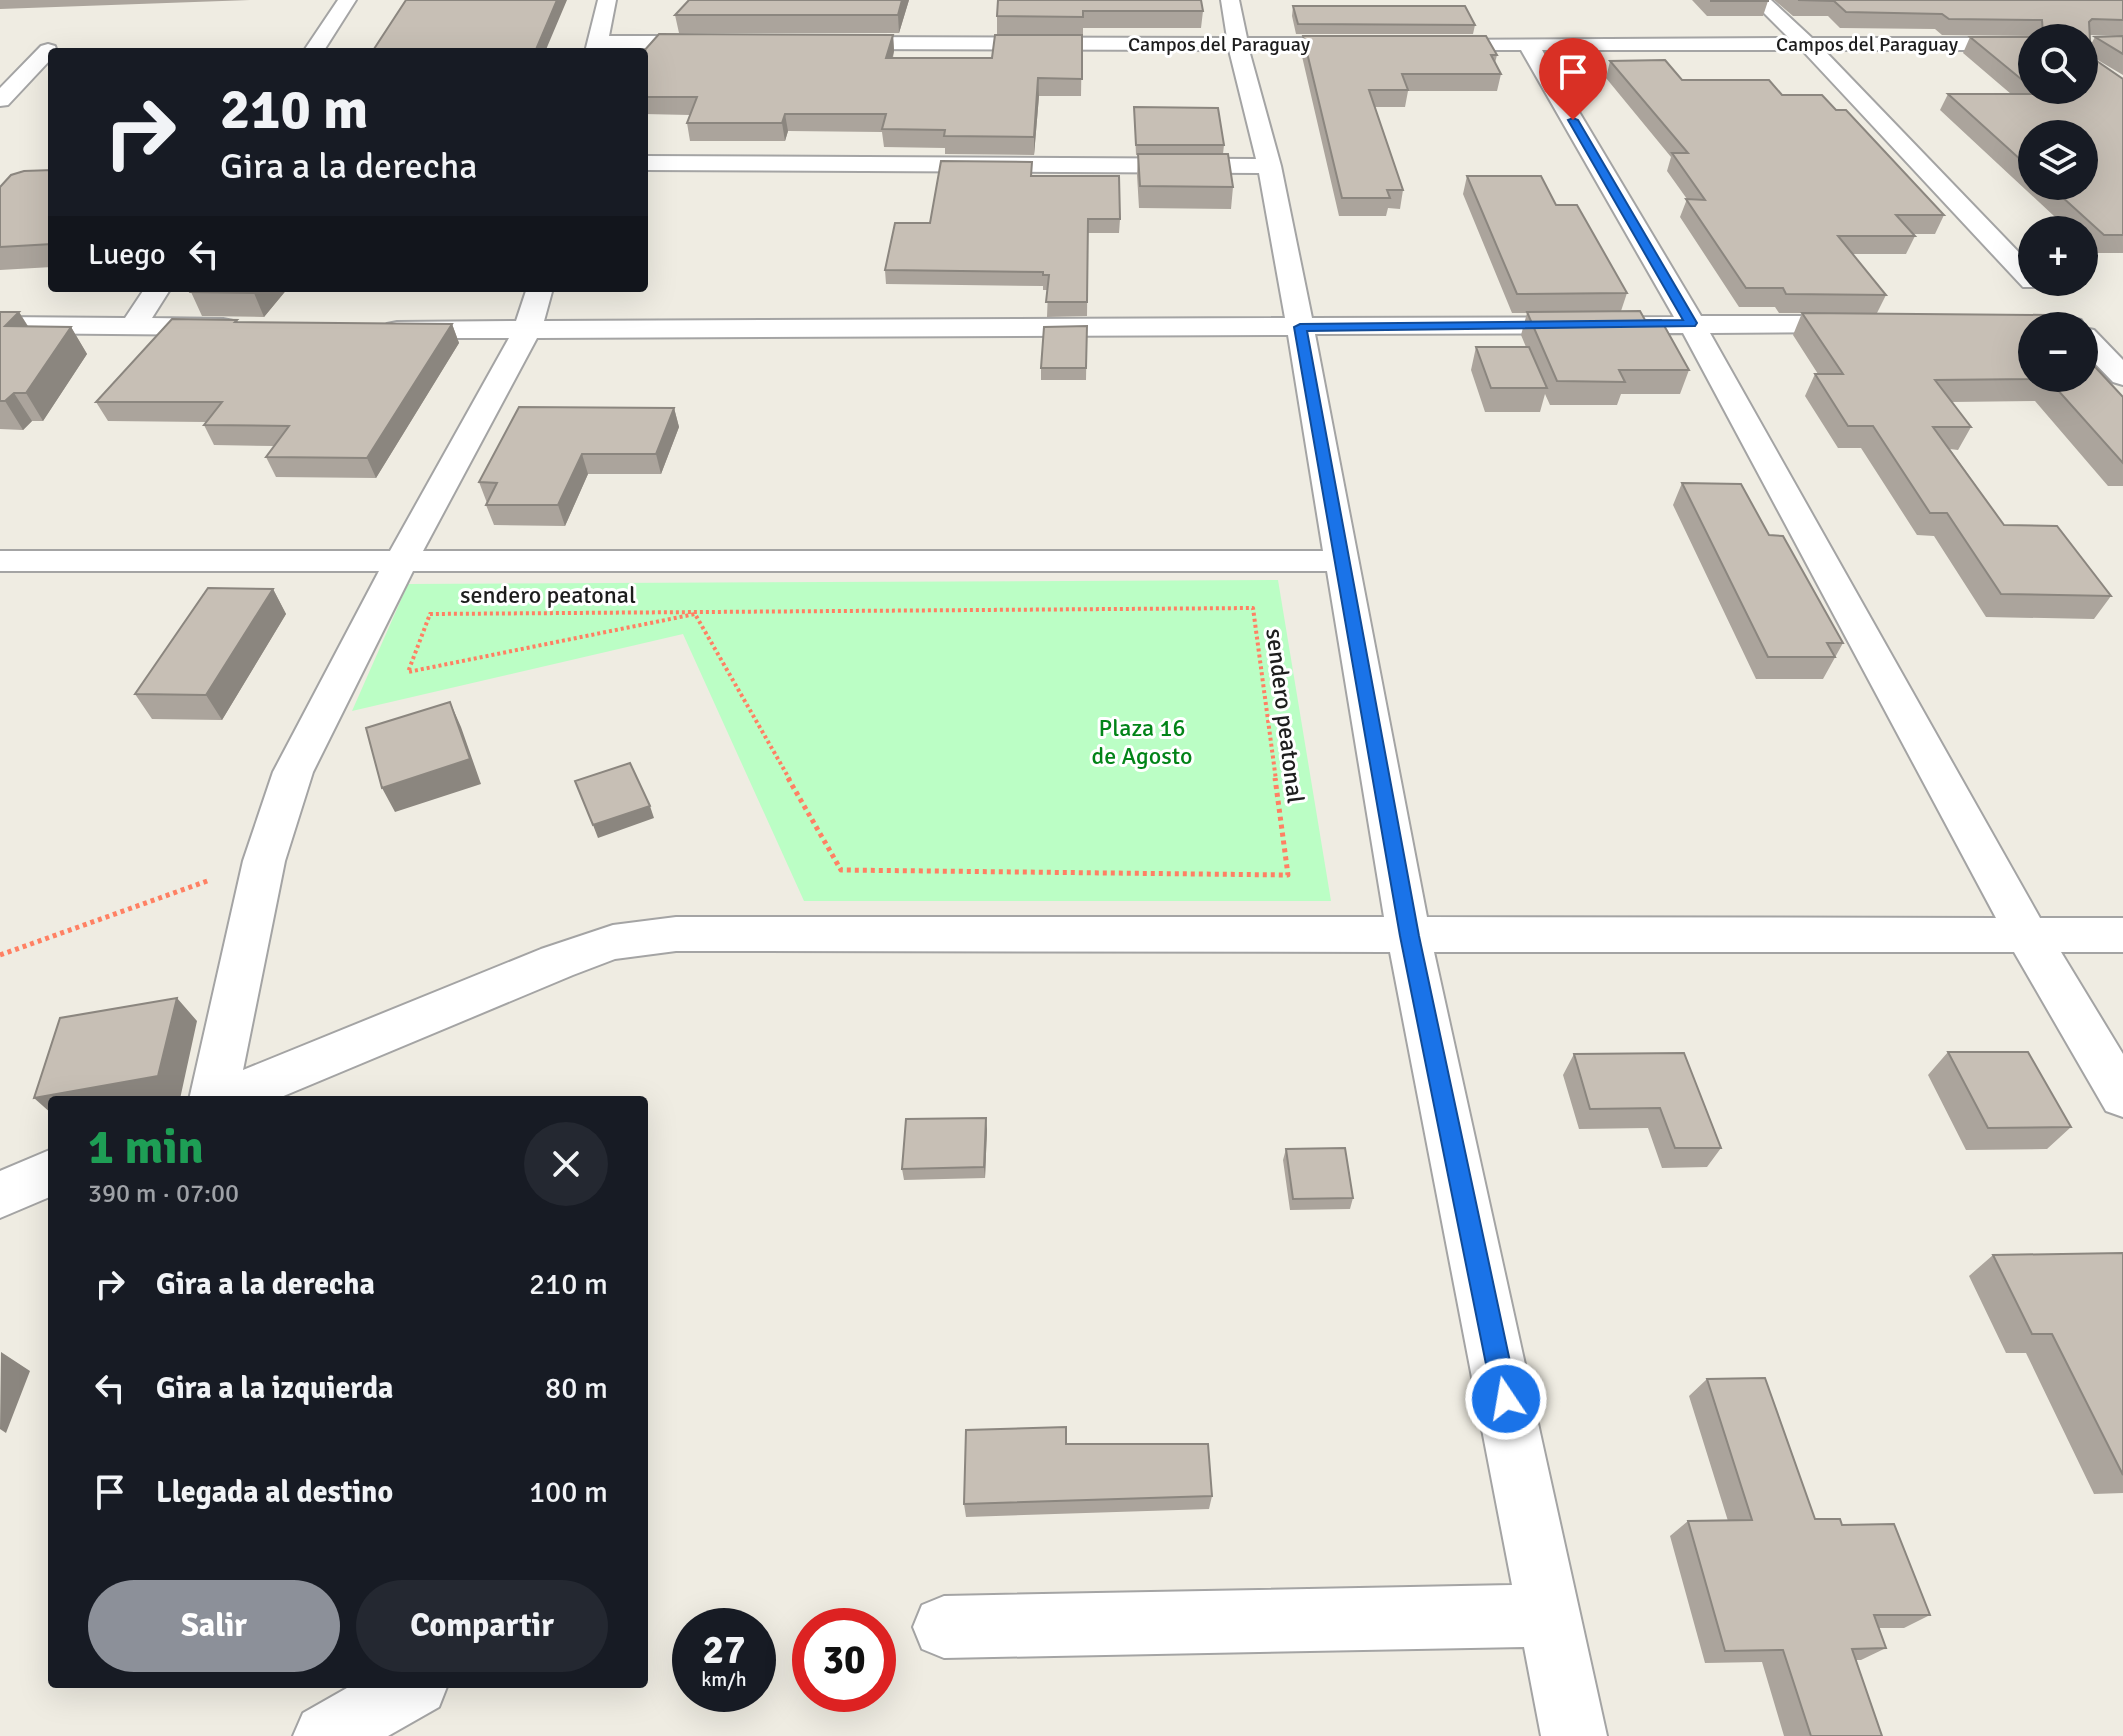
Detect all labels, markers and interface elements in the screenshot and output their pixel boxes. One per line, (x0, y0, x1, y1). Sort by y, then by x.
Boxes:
map controls (2018, 24, 2098, 392)
button: search (2018, 24, 2098, 104)
street label: Campos del Paraguay (1128, 32, 1311, 57)
street label: Campos del Paraguay (1776, 32, 1959, 57)
pin (1539, 38, 1607, 120)
icon: arrive (1551, 50, 1595, 94)
text: 210 m (220, 75, 368, 144)
icon: right (88, 80, 192, 184)
button: layers (2018, 120, 2098, 200)
text: Gira a la derecha (220, 144, 478, 189)
button: + (2018, 216, 2098, 296)
icon: left (182, 232, 226, 276)
text: Luego (88, 236, 166, 273)
button: − (2018, 312, 2098, 392)
street label: sendero peatonal (460, 580, 636, 610)
street label: sendero peatonal (1259, 627, 1311, 805)
park label: Plaza 16 de Agosto (1092, 713, 1192, 771)
text: 1 min (88, 1118, 204, 1177)
button: close (524, 1122, 608, 1206)
text: 390 m · 07:00 (88, 1178, 239, 1210)
icon: right (88, 1262, 132, 1306)
text: Gira a la derecha (156, 1266, 375, 1303)
text: 210 m (529, 1266, 608, 1303)
position arrow (1464, 1357, 1548, 1441)
icon: left (88, 1366, 132, 1410)
text: Gira a la izquierda (156, 1370, 393, 1407)
text: 80 m (545, 1370, 608, 1407)
icon: arrive (88, 1470, 132, 1514)
text: Llegada al destino (156, 1474, 393, 1511)
text: 100 m (529, 1474, 608, 1511)
button: Salir (88, 1580, 340, 1672)
button: Compartir (356, 1580, 608, 1672)
speed limit sign: 30 (792, 1608, 896, 1712)
text: 27 (702, 1625, 746, 1675)
text: km/h (701, 1667, 747, 1692)

